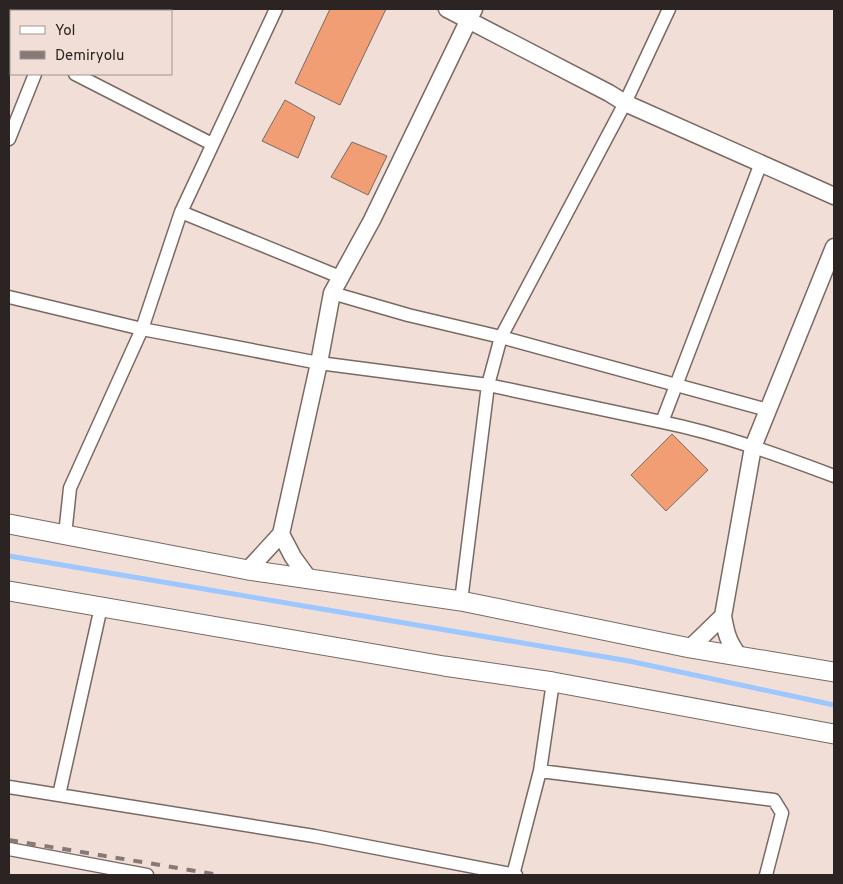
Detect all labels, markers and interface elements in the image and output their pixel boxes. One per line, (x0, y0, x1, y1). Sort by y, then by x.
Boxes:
legend (10, 10, 172, 75)
text: Yol (55, 22, 76, 41)
text: Demiryolu (55, 47, 124, 66)

